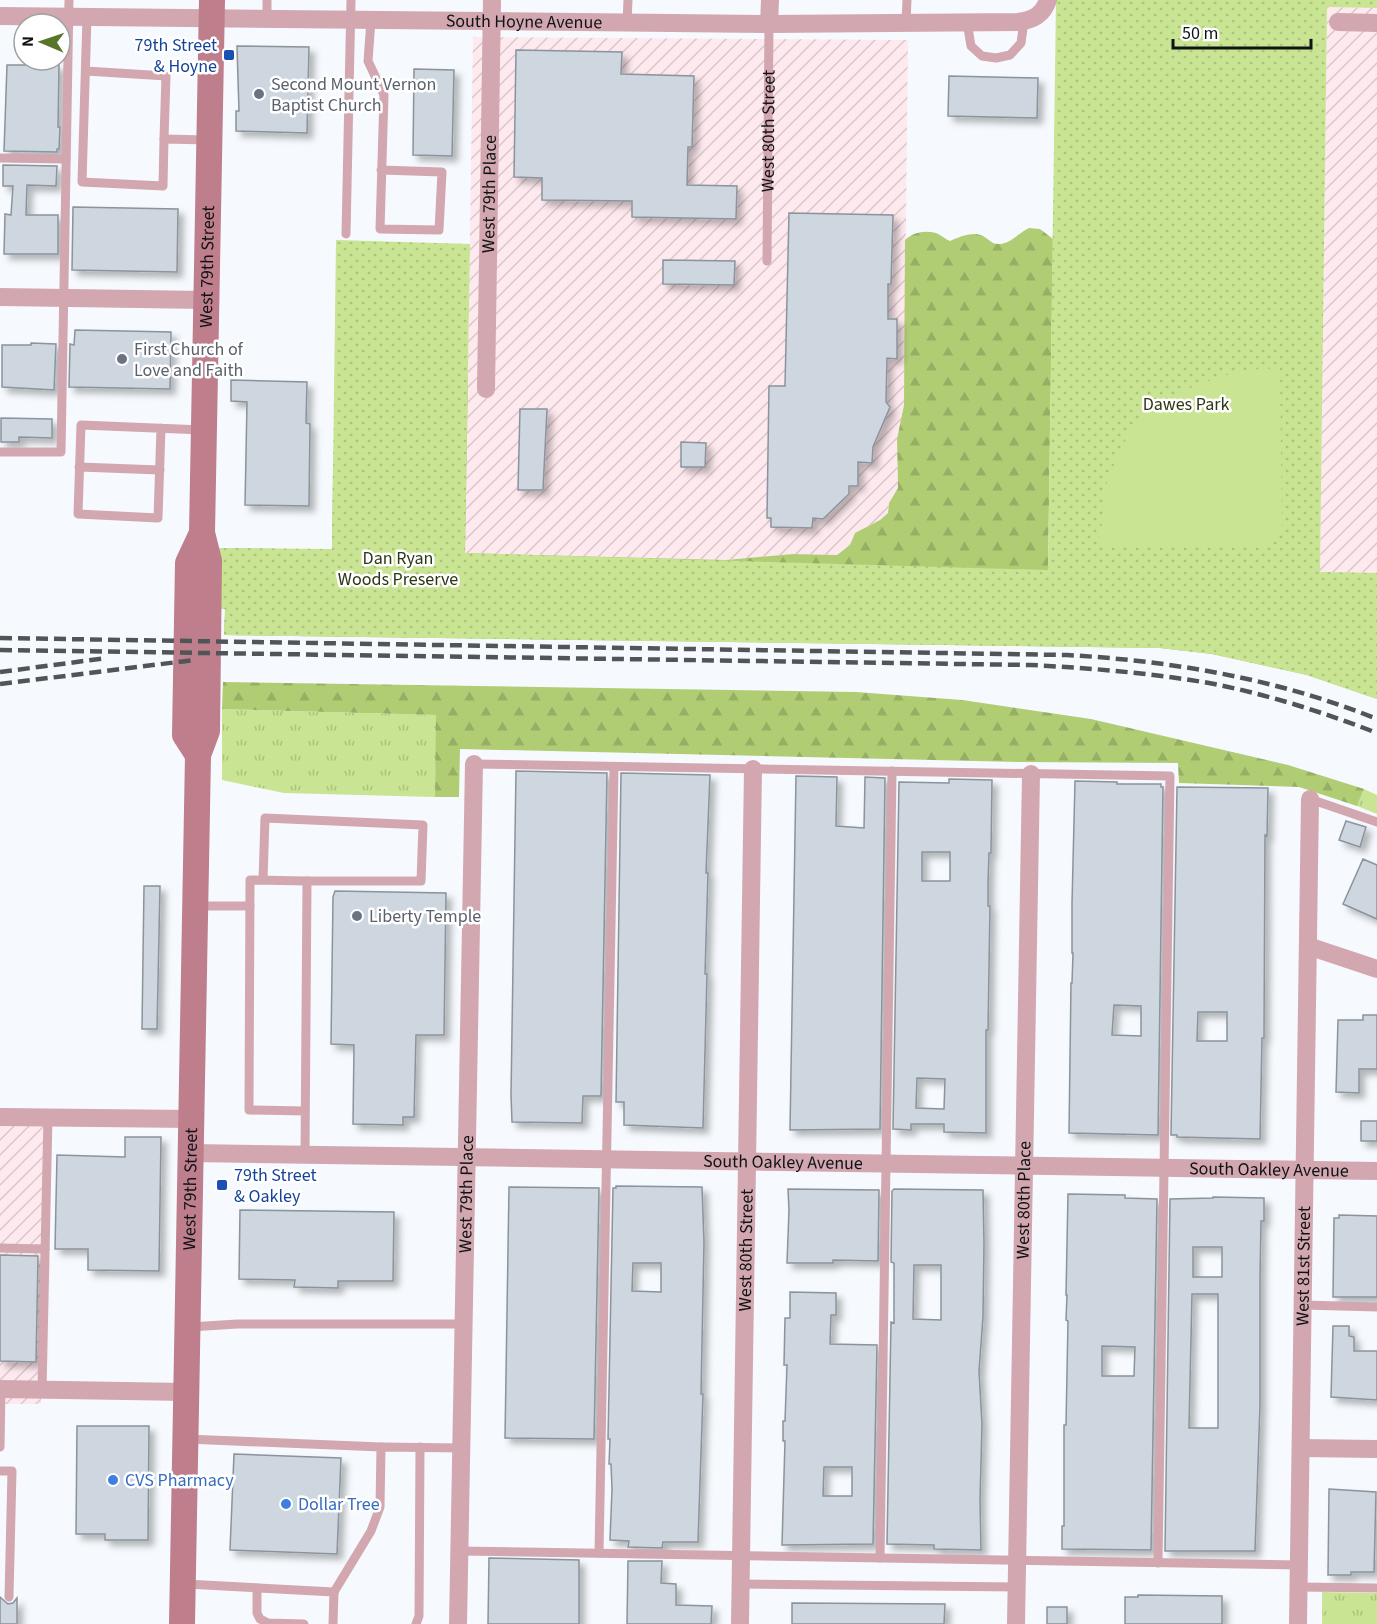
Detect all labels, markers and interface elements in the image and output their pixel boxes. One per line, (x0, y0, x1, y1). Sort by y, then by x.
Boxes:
street label: South Hoyne Avenue (446, 9, 602, 35)
north arrow (12, 12, 72, 72)
scale bar (1173, 12, 1311, 50)
text: 50 m (1182, 21, 1218, 46)
place label: 79th Street & Hoyne (135, 33, 217, 79)
text: N (17, 36, 39, 47)
marker: 79th Street & Hoyne (222, 48, 236, 62)
street label: West 80th Street (756, 70, 782, 192)
place label: Second Mount Vernon Baptist Church (271, 72, 436, 118)
marker: Second Mount Vernon Baptist Church (252, 87, 266, 101)
street label: West 79th Place (476, 135, 503, 253)
street label: West 79th Street (194, 205, 221, 328)
place label: First Church of Love and Faith (134, 337, 244, 383)
marker: First Church of Love and Faith (115, 352, 129, 366)
park label: Dawes Park (1143, 392, 1229, 417)
park label: Dan Ryan Woods Preserve (338, 546, 458, 592)
place label: Liberty Temple (369, 904, 481, 929)
marker: Liberty Temple (350, 909, 364, 923)
street label: West 79th Street (177, 1128, 204, 1251)
street label: West 79th Place (453, 1135, 480, 1253)
street label: West 80th Place (1010, 1141, 1038, 1259)
street label: South Oakley Avenue (703, 1149, 863, 1176)
street label: South Oakley Avenue (1189, 1156, 1349, 1184)
place label: 79th Street & Oakley (234, 1163, 316, 1209)
marker: 79th Street & Oakley (215, 1178, 229, 1192)
street label: West 80th Street (733, 1189, 760, 1311)
street label: West 81st Street (1290, 1206, 1317, 1326)
place label: CVS Pharmacy (125, 1468, 234, 1493)
marker: CVS Pharmacy (106, 1473, 120, 1487)
place label: Dollar Tree (298, 1492, 380, 1517)
marker: Dollar Tree (279, 1497, 293, 1511)

